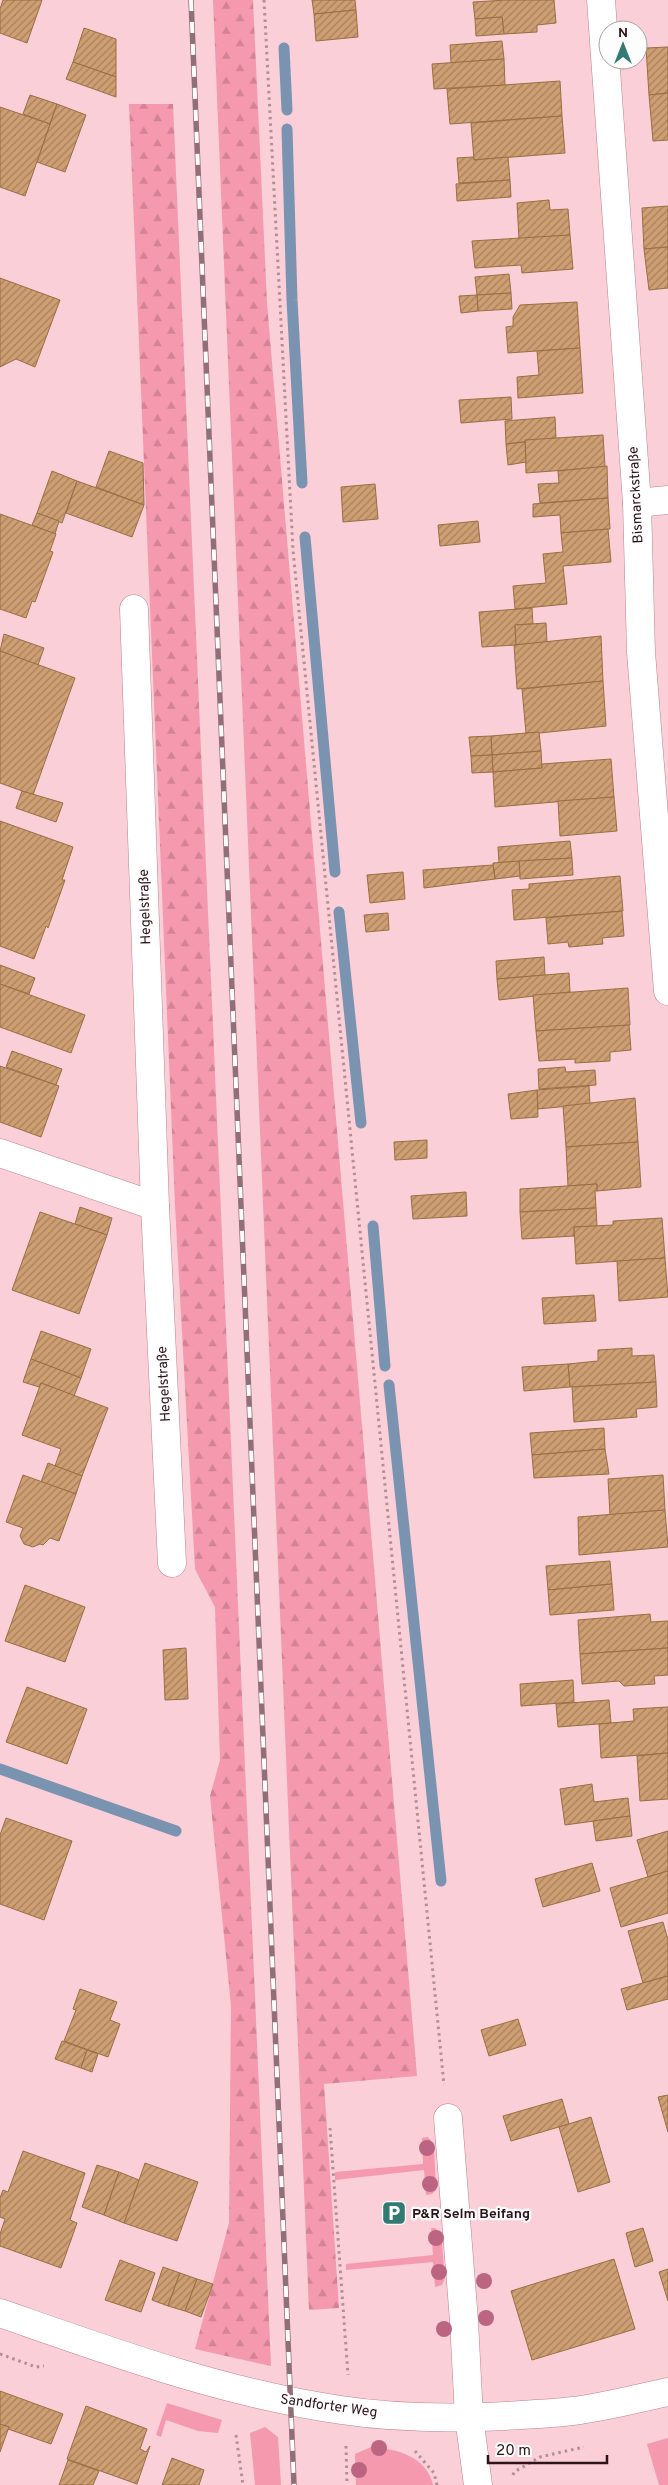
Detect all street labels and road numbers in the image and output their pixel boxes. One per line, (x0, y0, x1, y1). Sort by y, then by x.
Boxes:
street label: Bismarckstraße (625, 446, 648, 544)
street label: Hegelstraße (136, 869, 155, 945)
street label: Hegelstraße (154, 1346, 175, 1422)
street label: Sandforter Weg (279, 2391, 379, 2422)

